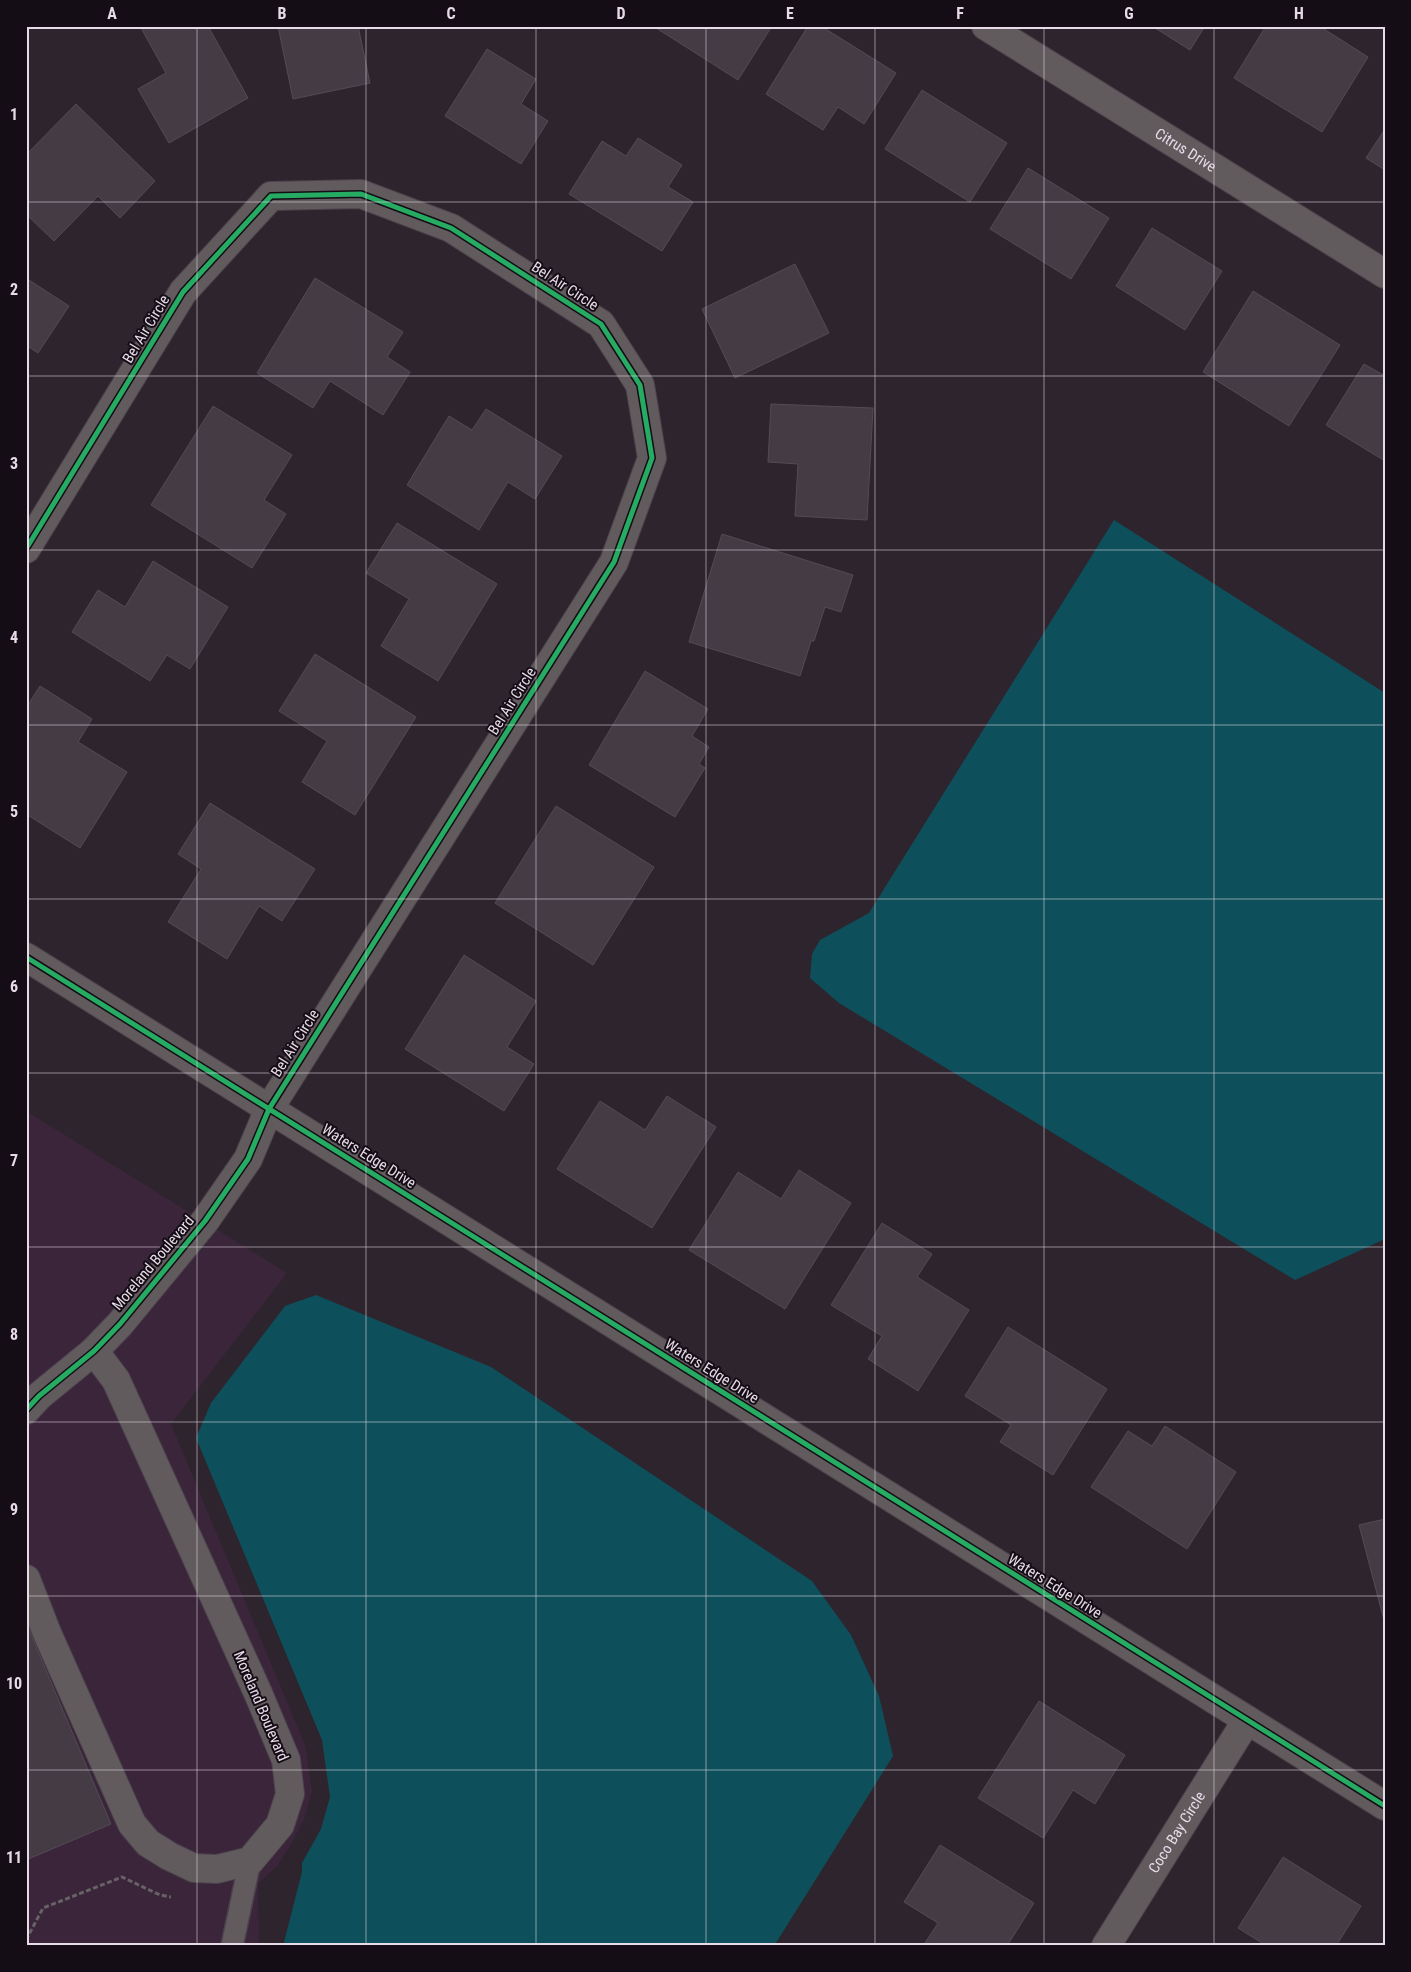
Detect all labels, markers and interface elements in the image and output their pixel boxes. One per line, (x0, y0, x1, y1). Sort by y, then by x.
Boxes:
text: A (107, 4, 117, 23)
text: B (278, 4, 287, 23)
text: C (446, 4, 456, 23)
text: D (616, 4, 626, 23)
text: E (786, 4, 794, 23)
text: F (956, 4, 964, 23)
text: G (1124, 4, 1134, 23)
text: H (1294, 4, 1304, 23)
text: 1 (10, 105, 18, 124)
street label: Citrus Drive (1152, 124, 1219, 176)
street label: Bel Air Circle (528, 258, 602, 314)
text: 2 (10, 280, 18, 299)
street label: Bel Air Circle (119, 292, 173, 366)
text: 3 (10, 454, 18, 473)
text: 4 (10, 628, 18, 647)
street label: Bel Air Circle (484, 664, 540, 738)
text: 5 (10, 802, 18, 821)
text: 6 (10, 977, 18, 996)
street label: Bel Air Circle (267, 1006, 323, 1080)
street label: Waters Edge Drive (319, 1120, 419, 1192)
text: 7 (10, 1151, 18, 1170)
street label: Moreland Boulevard (108, 1212, 198, 1314)
text: 8 (10, 1325, 18, 1344)
street label: Waters Edge Drive (662, 1335, 762, 1407)
text: 9 (10, 1500, 18, 1519)
street label: Waters Edge Drive (1005, 1550, 1105, 1622)
street label: Moreland Boulevard (230, 1648, 292, 1764)
text: 10 (6, 1674, 22, 1693)
street label: Coco Bay Circle (1145, 1788, 1209, 1876)
text: 11 (6, 1848, 22, 1867)

